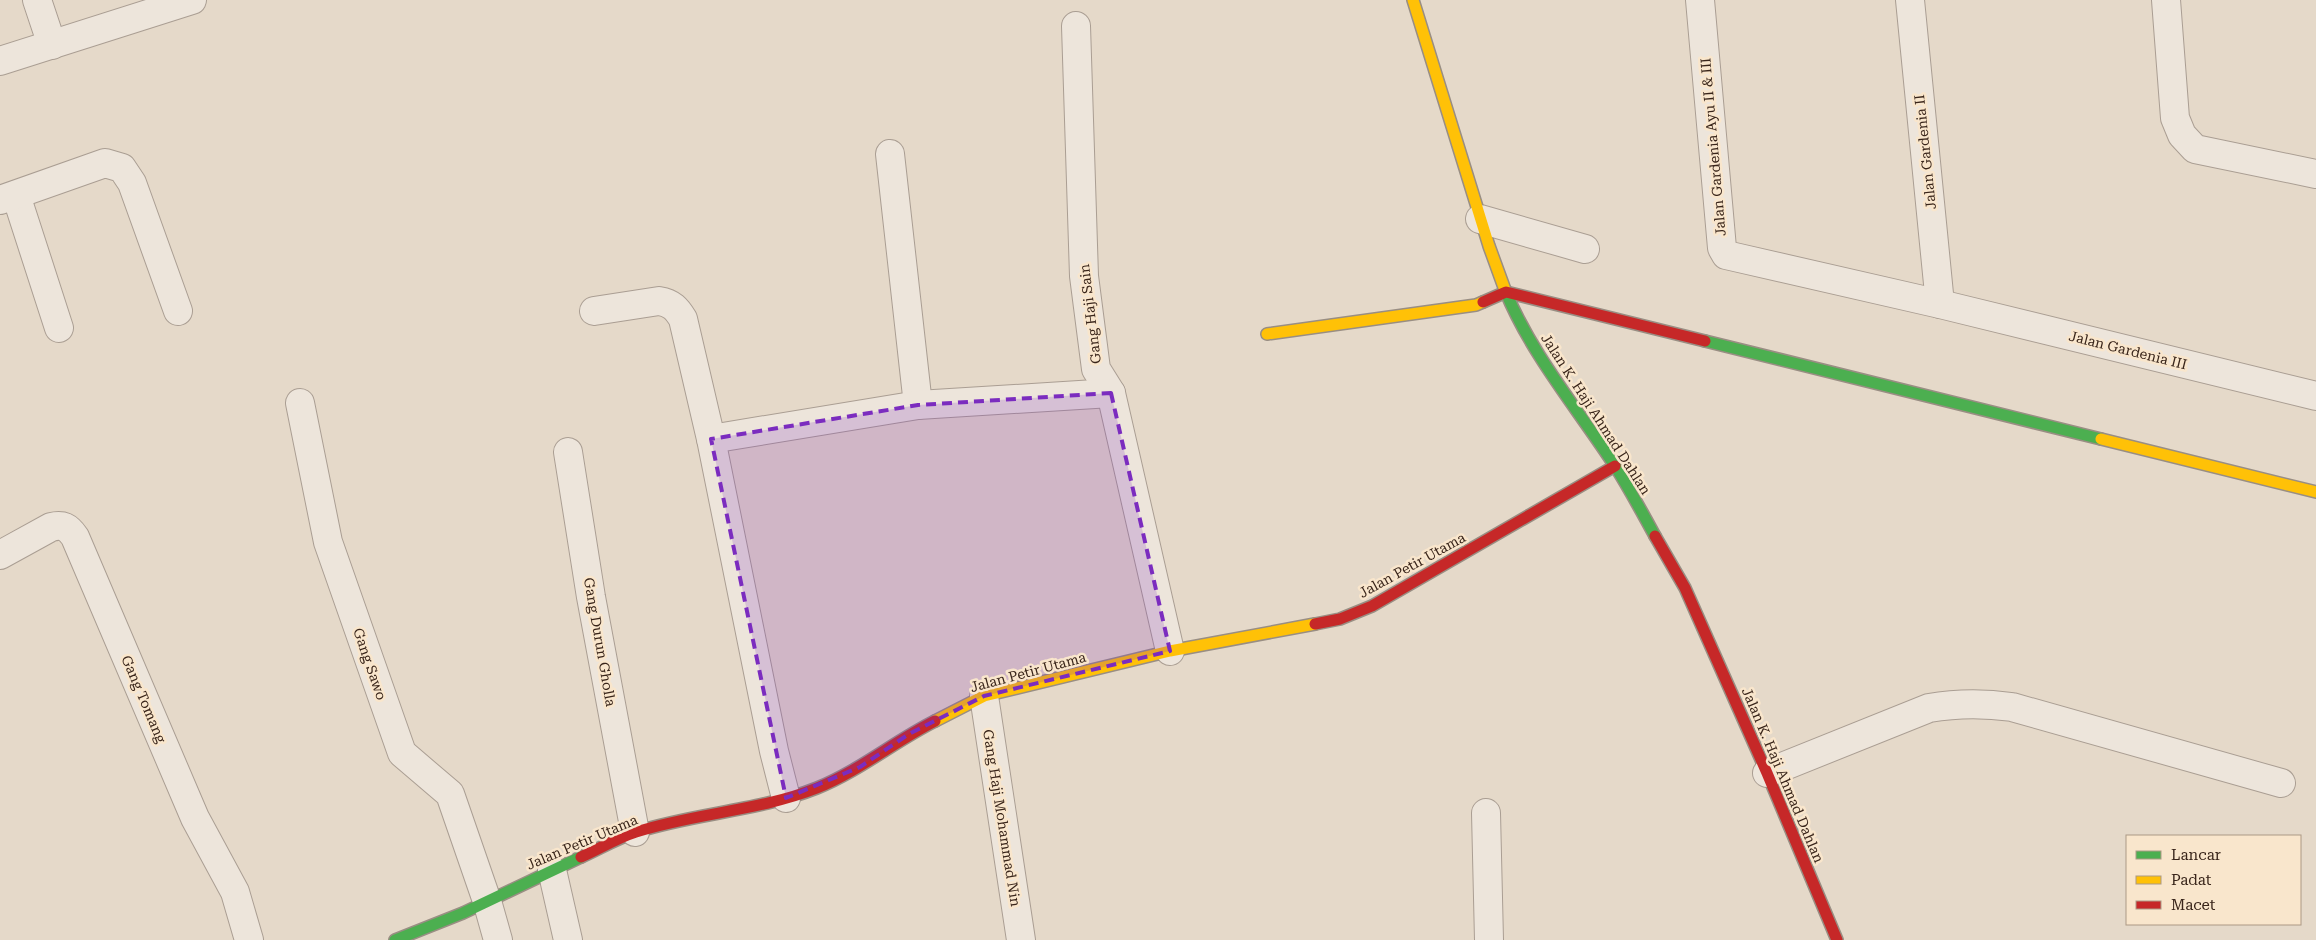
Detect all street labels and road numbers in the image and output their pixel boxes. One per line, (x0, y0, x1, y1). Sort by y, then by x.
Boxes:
street label: Jalan Gardenia Ayu II & III (1697, 57, 1729, 237)
street label: Jalan Gardenia II (1911, 94, 1939, 210)
street label: Gang Haji Sain (1076, 263, 1104, 365)
street label: Jalan Gardenia III (2067, 328, 2189, 372)
street label: Jalan K. Haji Ahmad Dahlan (1538, 331, 1654, 497)
street label: Jalan Petir Utama (1356, 529, 1468, 601)
street label: Gang Durun Gholla (581, 576, 619, 708)
street label: Gang Sawo (350, 626, 390, 702)
street label: Jalan Petir Utama (968, 649, 1088, 695)
street label: Gang Tomang (118, 653, 170, 745)
street label: Jalan K. Haji Ahmad Dahlan (1739, 685, 1827, 865)
street label: Gang Haji Mohammad Nin (980, 728, 1024, 908)
street label: Jalan Petir Utama (524, 811, 640, 873)

